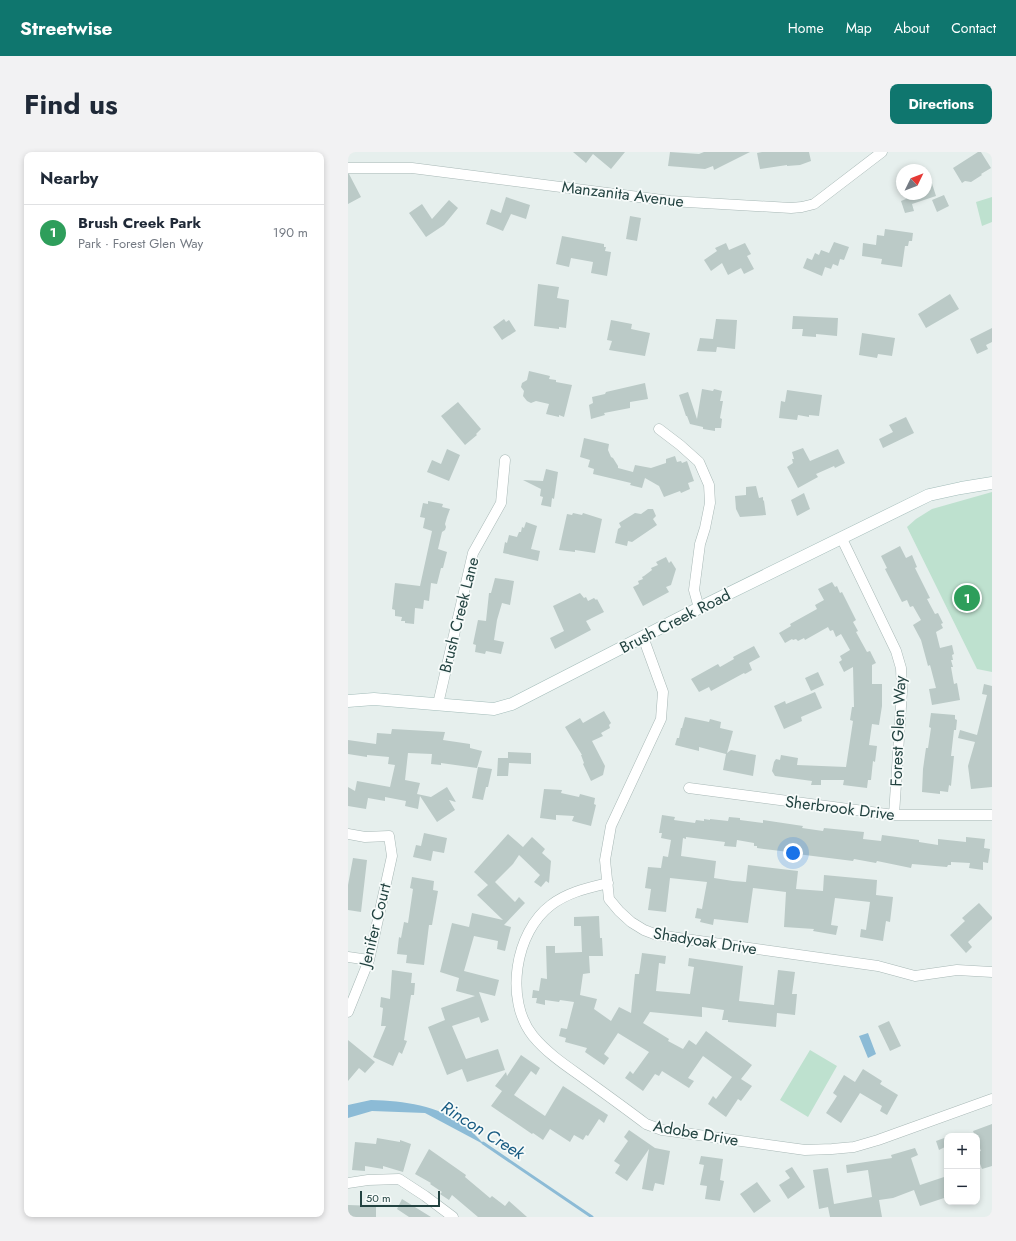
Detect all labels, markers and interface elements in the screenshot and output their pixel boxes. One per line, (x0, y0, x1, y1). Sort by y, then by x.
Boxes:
text: Streetwise (20, 15, 113, 42)
text: Home (788, 18, 824, 38)
text: Map (846, 18, 872, 38)
text: About (894, 18, 929, 38)
text: Contact (951, 18, 996, 38)
text: Find us (24, 84, 118, 125)
button: Directions (890, 84, 992, 124)
north arrow (896, 164, 932, 200)
text: Nearby (40, 166, 98, 190)
street label: Manzanita Avenue (561, 175, 685, 213)
text: Brush Creek Park (78, 212, 201, 234)
text: 1 (50, 223, 56, 242)
text: 190 m (273, 223, 308, 242)
text: Park · Forest Glen Way (78, 234, 203, 253)
street label: Brush Creek Lane (434, 555, 484, 675)
street label: Brush Creek Road (616, 583, 734, 659)
pin: 1 (954, 583, 980, 613)
street label: Forest Glen Way (885, 674, 911, 787)
street label: Sherbrook Drive (784, 790, 896, 826)
your location (783, 843, 803, 863)
street label: Jenifer Court (353, 881, 396, 971)
street label: Shadyoak Drive (652, 921, 758, 961)
water label: Rincon Creek (437, 1095, 530, 1165)
street label: Adobe Drive (652, 1114, 740, 1152)
map controls (944, 1133, 980, 1205)
button: + (944, 1133, 980, 1169)
button: − (944, 1169, 980, 1205)
scale bar (360, 1189, 440, 1208)
text: 50 m (366, 1190, 391, 1206)

